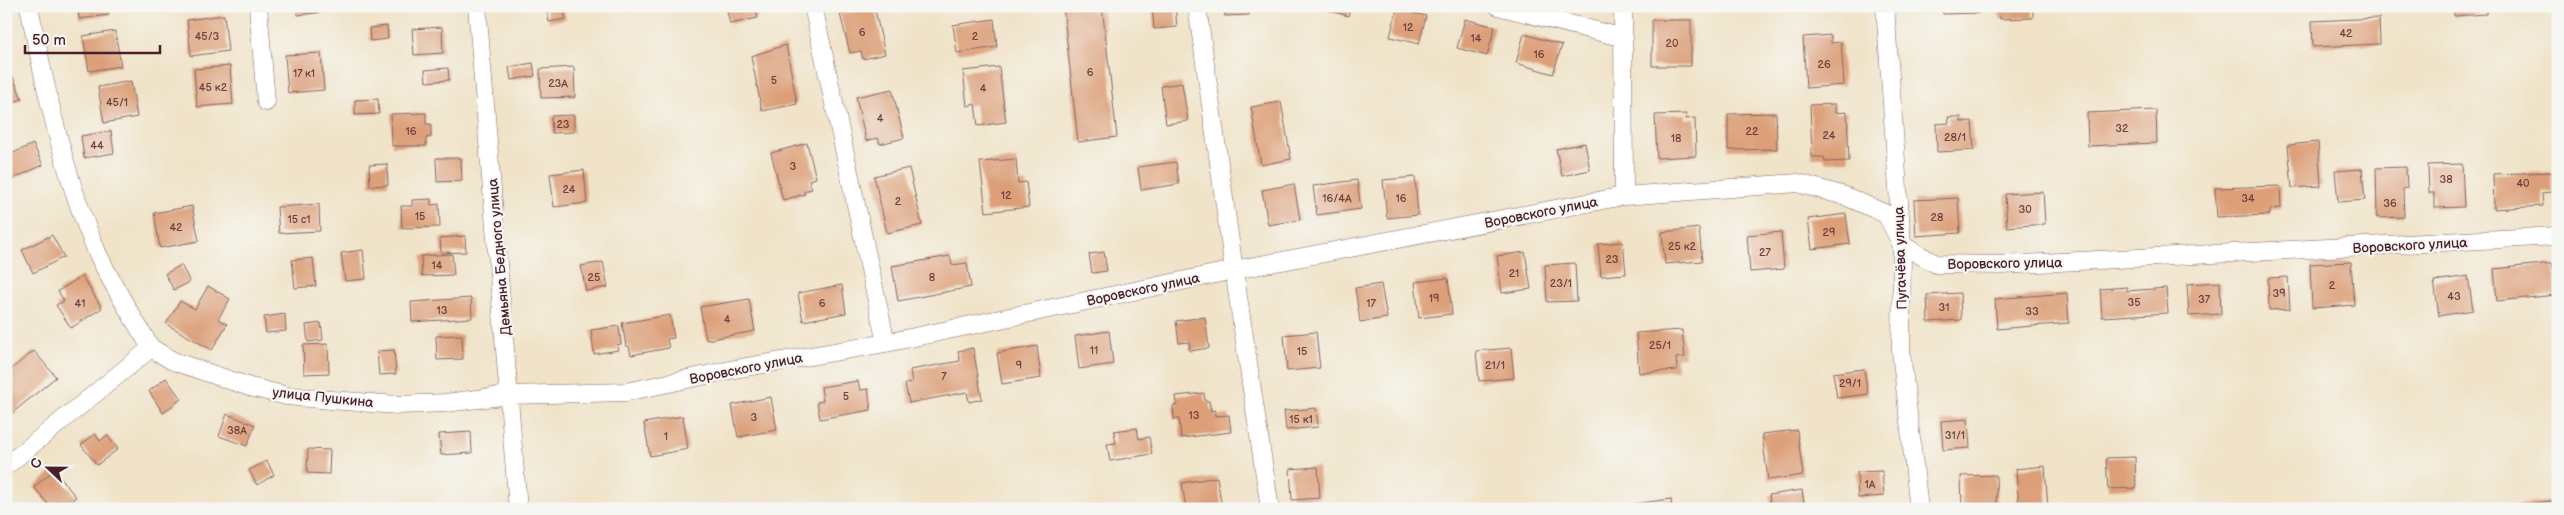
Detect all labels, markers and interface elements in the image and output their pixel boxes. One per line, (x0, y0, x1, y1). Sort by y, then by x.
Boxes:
house number: 12 (1403, 21, 1414, 34)
scale bar (25, 22, 160, 54)
house number: 6 (859, 26, 866, 39)
house number: 42 (2339, 27, 2353, 40)
house number: 45/3 (195, 30, 220, 43)
house number: 2 (972, 30, 979, 43)
text: 50 m (32, 31, 66, 50)
house number: 14 (1471, 32, 1482, 45)
house number: 20 (1666, 37, 1679, 50)
house number: 16 (1534, 48, 1545, 61)
house number: 26 (1817, 58, 1831, 71)
house number: 6 (1087, 66, 1094, 79)
house number: 17 к1 (293, 67, 315, 80)
house number: 5 (771, 74, 777, 87)
house number: 23А (548, 77, 568, 90)
house number: 45 к2 (199, 81, 228, 94)
house number: 4 (980, 82, 987, 95)
house number: 45/1 (106, 96, 128, 109)
house number: 4 (877, 112, 884, 125)
house number: 23 (556, 118, 570, 131)
house number: 32 (2115, 122, 2129, 135)
house number: 16 (406, 125, 417, 138)
house number: 22 (1746, 125, 1759, 138)
house number: 24 (1822, 129, 1836, 142)
house number: 28/1 (1944, 131, 1966, 144)
house number: 18 (1671, 132, 1681, 145)
house number: 44 (90, 139, 104, 152)
house number: 3 (790, 160, 797, 173)
house number: 38 (2439, 173, 2453, 186)
street label: Демьяна Бедного улица (484, 177, 515, 336)
house number: 40 (2516, 177, 2530, 190)
house number: 24 (562, 183, 576, 196)
house number: 12 (1001, 189, 1012, 202)
house number: 16/4А (1322, 192, 1352, 205)
house number: 16 (1396, 192, 1407, 205)
house number: 34 (2241, 192, 2255, 205)
street label: Воровского улица (1483, 193, 1600, 232)
house number: 2 (895, 195, 902, 208)
house number: 36 (2383, 197, 2397, 210)
house number: 30 (2018, 203, 2032, 216)
street label: Пугачёва улица (1890, 205, 1911, 310)
house number: 15 (415, 210, 425, 223)
house number: 28 (1931, 211, 1943, 224)
house number: 15 с1 (287, 213, 311, 226)
house number: 42 (169, 221, 183, 234)
house number: 29 (1823, 226, 1835, 239)
street label: Воровского улица (2352, 234, 2469, 257)
house number: 25 к2 (1668, 240, 1697, 253)
house number: 27 (1759, 246, 1772, 259)
house number: 23 (1605, 253, 1619, 266)
street label: Воровского улица (1947, 254, 2063, 273)
house number: 14 (432, 259, 443, 272)
house number: 21 (1509, 267, 1519, 280)
street label: Воровского улица (1085, 269, 1202, 310)
house number: 25 (588, 271, 600, 284)
house number: 8 (929, 271, 935, 284)
house number: 23/1 (1550, 277, 1572, 290)
house number: 2 (2329, 279, 2336, 292)
house number: 39 (2272, 287, 2286, 300)
house number: 43 (2447, 290, 2461, 303)
house number: 19 (1429, 292, 1439, 305)
house number: 37 (2198, 293, 2211, 306)
house number: 35 (2127, 296, 2141, 309)
house number: 41 (75, 297, 85, 310)
house number: 6 (819, 297, 826, 310)
house number: 17 (1366, 297, 1376, 310)
house number: 31 (1938, 301, 1950, 314)
house number: 13 (436, 304, 448, 317)
house number: 33 (2025, 305, 2039, 318)
house number: 4 (724, 313, 731, 326)
house number: 25/1 (1649, 339, 1671, 352)
house number: 11 (1090, 344, 1098, 357)
house number: 15 (1297, 345, 1307, 358)
street label: Воровского улица (688, 349, 805, 388)
house number: 9 (1016, 359, 1022, 372)
house number: 21/1 (1485, 359, 1505, 372)
house number: 7 (941, 370, 947, 383)
house number: 29/1 (1839, 377, 1861, 390)
street label: улица Пушкина (271, 384, 375, 411)
house number: 5 (843, 390, 849, 403)
house number: 13 (1188, 409, 1200, 422)
house number: 3 (751, 411, 758, 424)
house number: 15 к1 (1289, 413, 1313, 426)
house number: 38А (227, 424, 247, 437)
house number: 31/1 (1945, 429, 1965, 442)
house number: 1 (664, 430, 668, 443)
north arrow (22, 442, 72, 492)
text: С (27, 455, 46, 471)
house number: 1А (1865, 478, 1876, 491)

